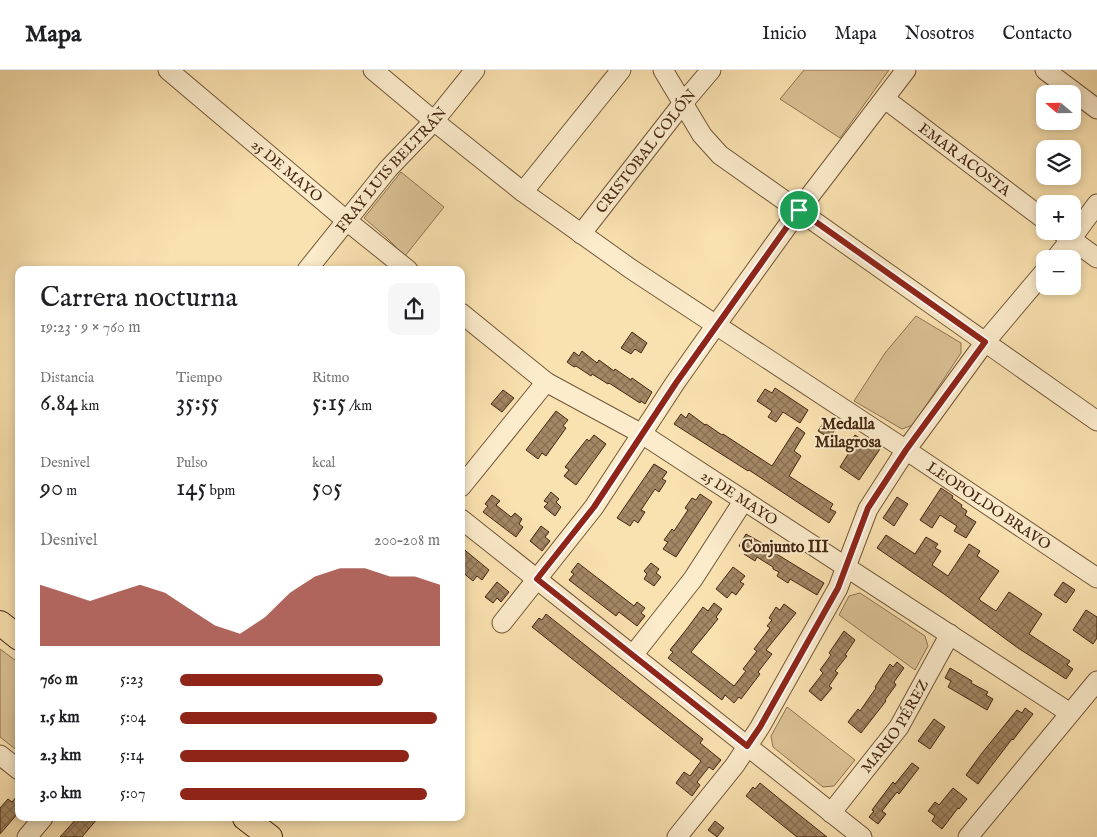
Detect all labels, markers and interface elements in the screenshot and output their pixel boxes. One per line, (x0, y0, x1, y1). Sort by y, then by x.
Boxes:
text: Mapa (25, 19, 81, 50)
text: Inicio (762, 23, 807, 46)
text: Mapa (835, 23, 877, 46)
text: Nosotros (905, 23, 974, 46)
text: Contacto (1002, 23, 1072, 46)
north arrow (1036, 85, 1081, 130)
map controls (1036, 85, 1081, 295)
street label: CRISTOBAL COLÓN (592, 86, 700, 217)
street label: FRAY LUIS BELTRÁN (332, 103, 451, 237)
street label: EMAR ACOSTA (915, 119, 1015, 201)
street label: 25 DE MAYO (247, 135, 327, 207)
button: layers (1036, 140, 1081, 185)
pin (778, 189, 820, 231)
button: + (1036, 195, 1081, 240)
icon: arrive (785, 196, 813, 224)
button: − (1036, 250, 1081, 295)
text: Carrera nocturna (40, 281, 237, 316)
button: share (388, 283, 440, 335)
text: 19:23 · 9 × 760 m (40, 318, 141, 338)
text: Distancia (40, 369, 94, 387)
text: Tiempo (176, 369, 222, 387)
text: Ritmo (312, 369, 349, 387)
text: 6.84 (40, 387, 78, 419)
text: 35:55 (176, 387, 219, 419)
text: 5:15 (312, 387, 346, 419)
text: km (78, 397, 99, 415)
text: /km (346, 397, 372, 415)
district label: Medalla Milagrosa (815, 415, 882, 453)
text: Desnivel (40, 454, 90, 472)
text: Pulso (176, 454, 208, 472)
text: kcal (312, 454, 335, 472)
street label: LEOPOLDO BRAVO (923, 458, 1054, 554)
street label: 25 DE MAYO (697, 466, 781, 530)
text: 90 (40, 472, 63, 504)
text: 145 (176, 472, 207, 504)
text: 505 (312, 472, 342, 504)
text: m (63, 482, 77, 500)
text: bpm (207, 482, 235, 500)
text: Desnivel (40, 531, 97, 551)
text: 200–208 m (374, 531, 440, 551)
district label: Conjunto III (741, 538, 829, 558)
text: 760 m (40, 670, 78, 690)
text: 5:23 (120, 670, 144, 690)
street label: MARIO PÉREZ (857, 676, 933, 777)
text: 1.5 km (40, 708, 80, 728)
text: 5:04 (120, 708, 146, 728)
text: 2.3 km (40, 746, 81, 766)
text: 5:14 (120, 746, 144, 766)
text: 3.0 km (40, 784, 82, 804)
text: 5:07 (120, 784, 145, 804)

